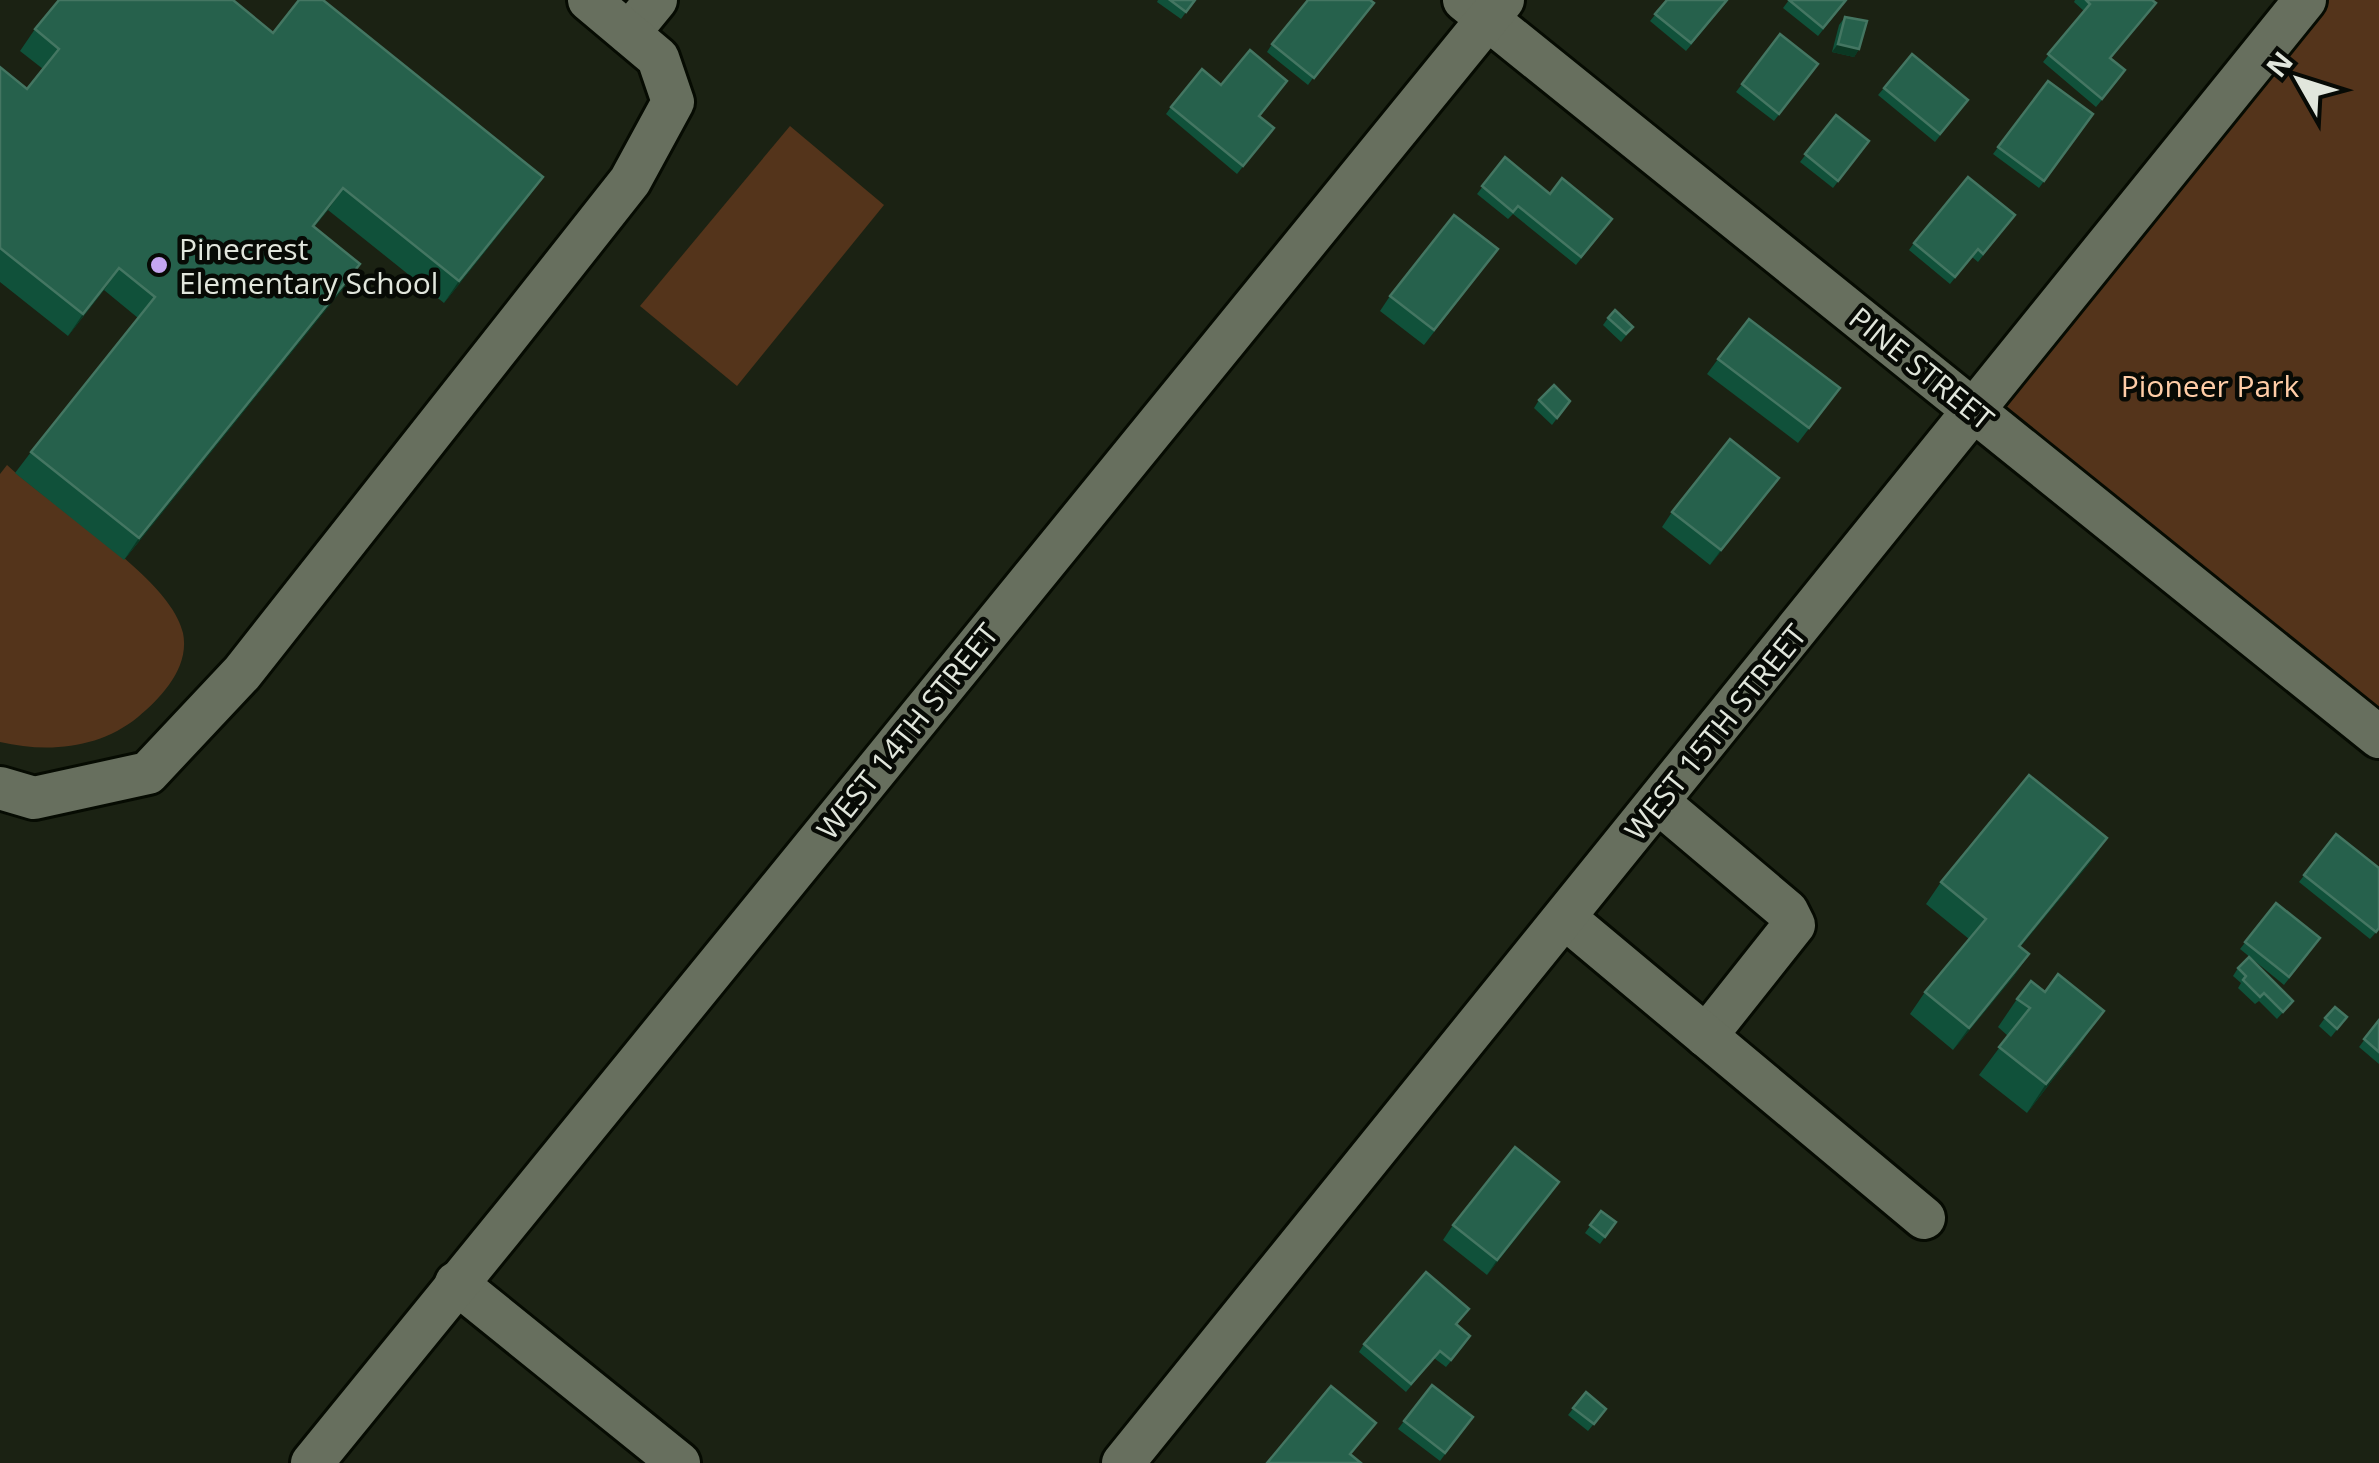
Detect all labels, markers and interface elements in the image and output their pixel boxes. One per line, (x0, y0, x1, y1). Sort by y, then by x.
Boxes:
north arrow (2249, 30, 2349, 130)
text: N (2257, 43, 2301, 84)
place label: Pinecrest Elementary School (179, 228, 438, 303)
marker: Pinecrest Elementary School (148, 254, 170, 276)
street label: PINE STREET (1841, 297, 2003, 439)
park label: Pioneer Park (2121, 365, 2300, 406)
street label: WEST 14TH STREET (807, 614, 1007, 848)
street label: WEST 15TH STREET (1615, 615, 1815, 849)

